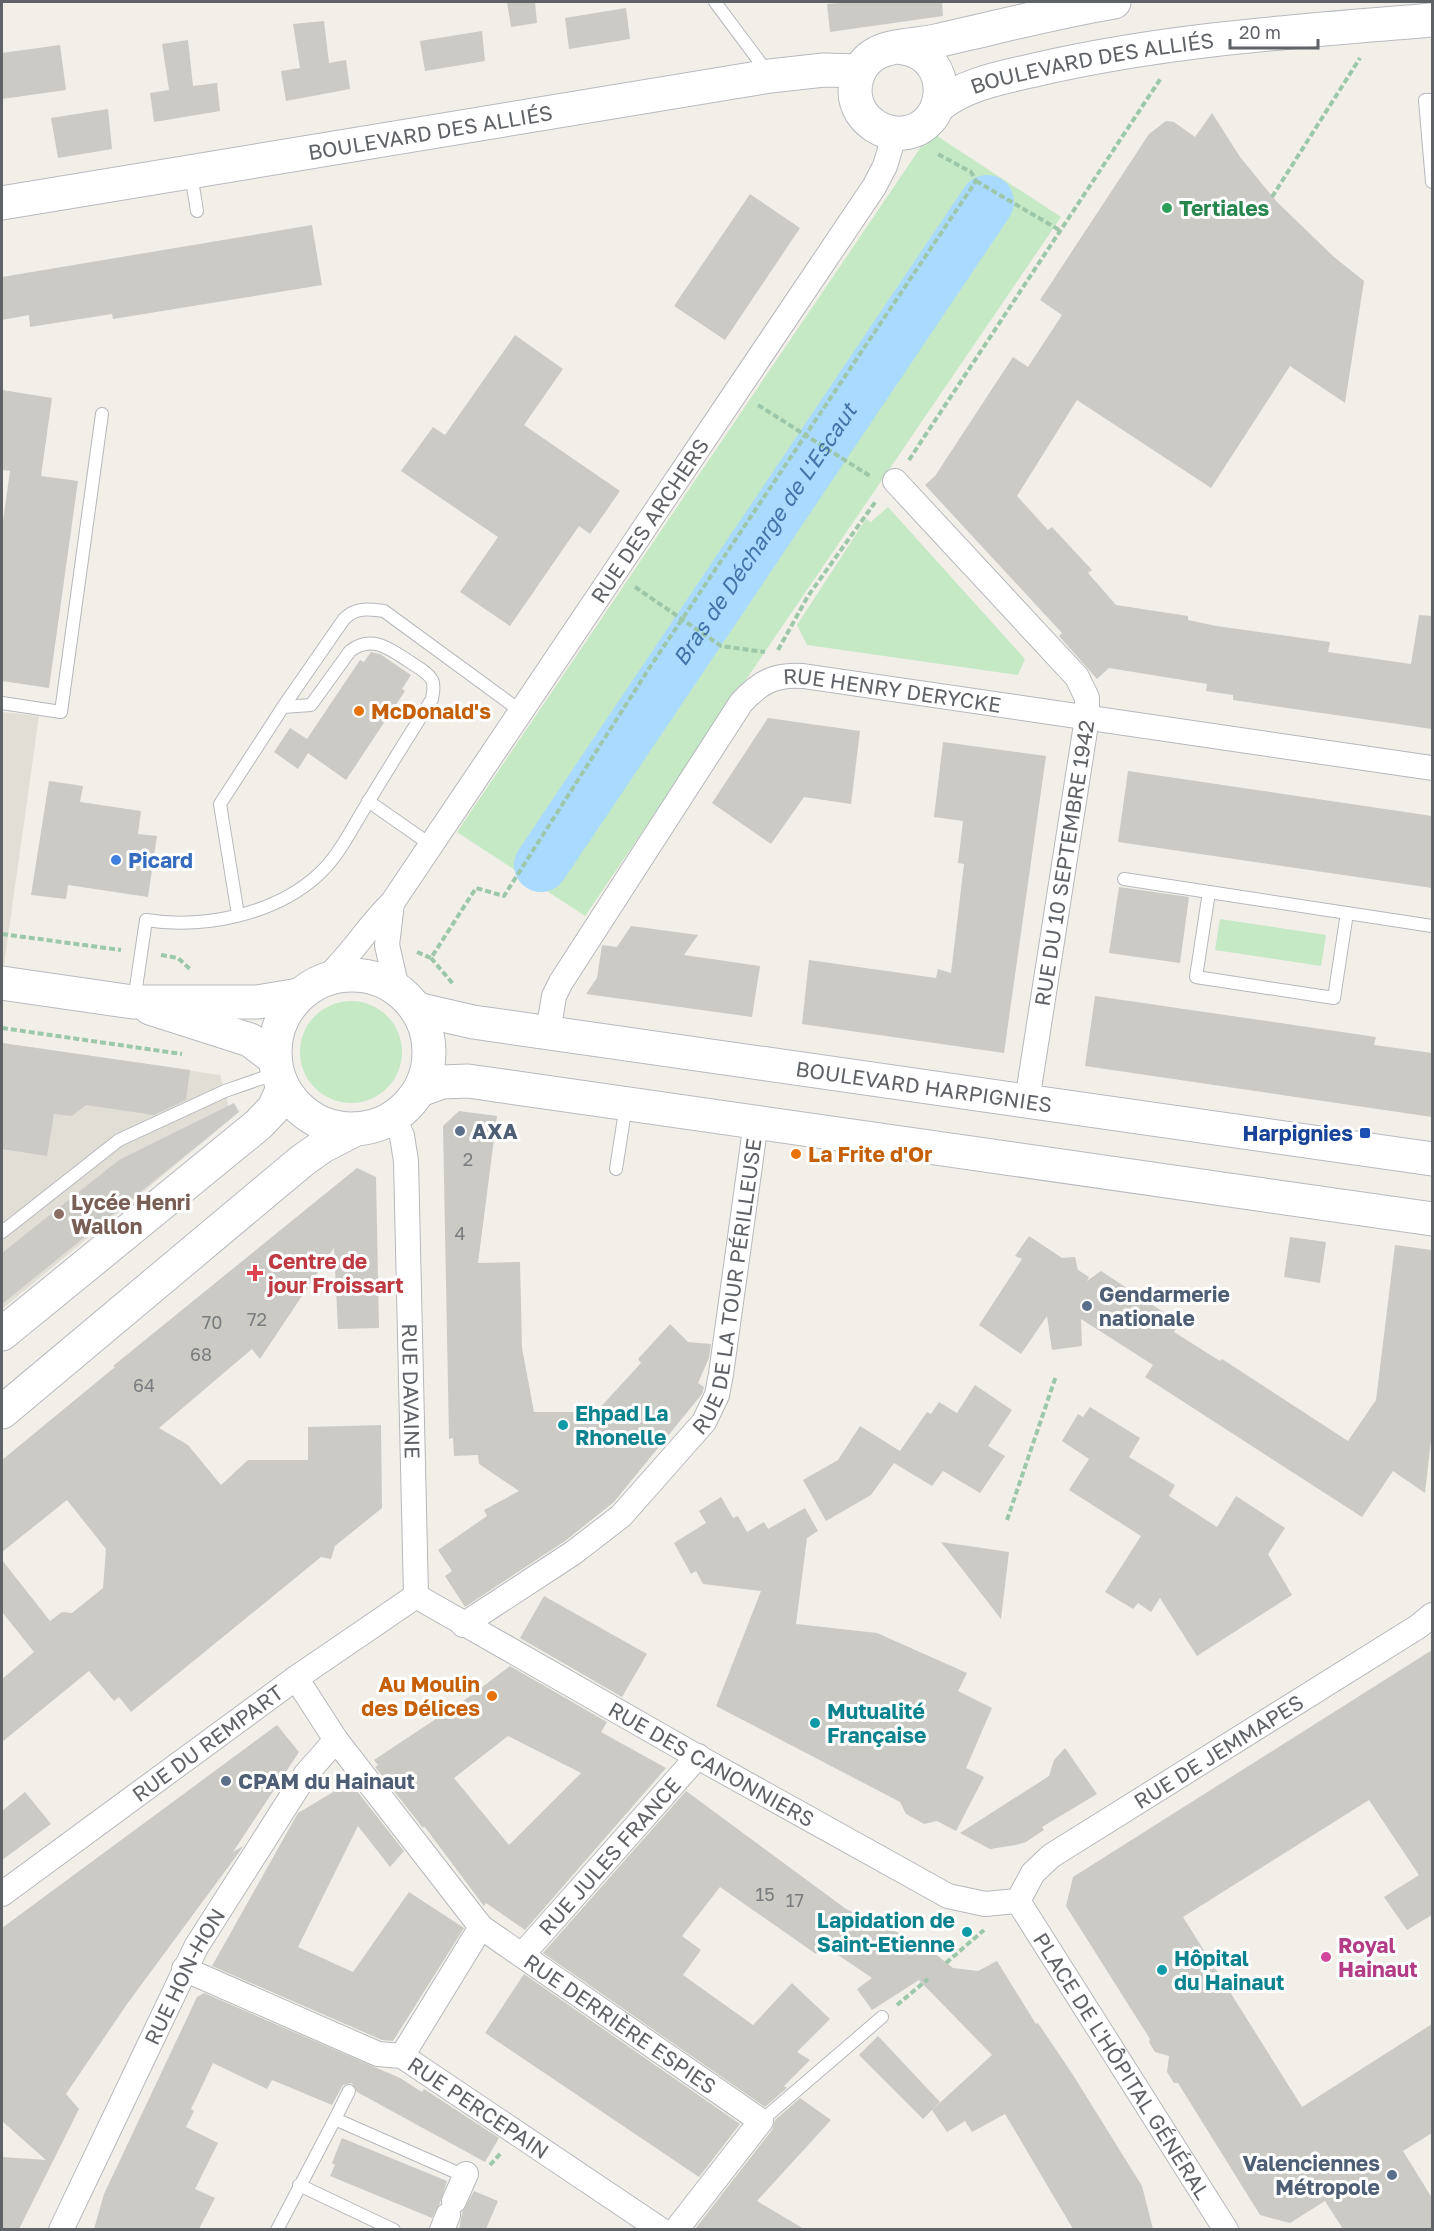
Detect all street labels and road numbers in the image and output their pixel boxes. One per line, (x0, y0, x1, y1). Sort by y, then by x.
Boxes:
street label: BOULEVARD DES ALLIÉS (967, 27, 1215, 99)
street label: BOULEVARD DES ALLIÉS (306, 99, 554, 165)
street label: RUE DES ARCHERS (585, 433, 714, 608)
street label: RUE HENRY DERYCKE (782, 662, 1003, 718)
street label: RUE DU 10 SEPTEMBRE 1942 (1029, 718, 1099, 1008)
street label: BOULEVARD HARPIGNIES (794, 1055, 1054, 1118)
street label: RUE DE LA TOUR PÉRILLEUSE (686, 1137, 767, 1440)
street label: RUE DAVAINE (397, 1323, 426, 1459)
street label: RUE DU REMPART (127, 1679, 288, 1807)
street label: RUE DE JEMMAPES (1129, 1689, 1308, 1814)
street label: RUE DES CANONNIERS (604, 1696, 819, 1832)
street label: RUE JULES FRANCE (533, 1772, 686, 1940)
street label: RUE HON-HON (138, 1903, 230, 2049)
street label: PLACE DE L'HÔPITAL GÉNÉRAL (1028, 1927, 1216, 2204)
street label: RUE DERRIÈRE ESPIES (519, 1948, 722, 2099)
street label: RUE PERCEPAIN (403, 2051, 554, 2164)

